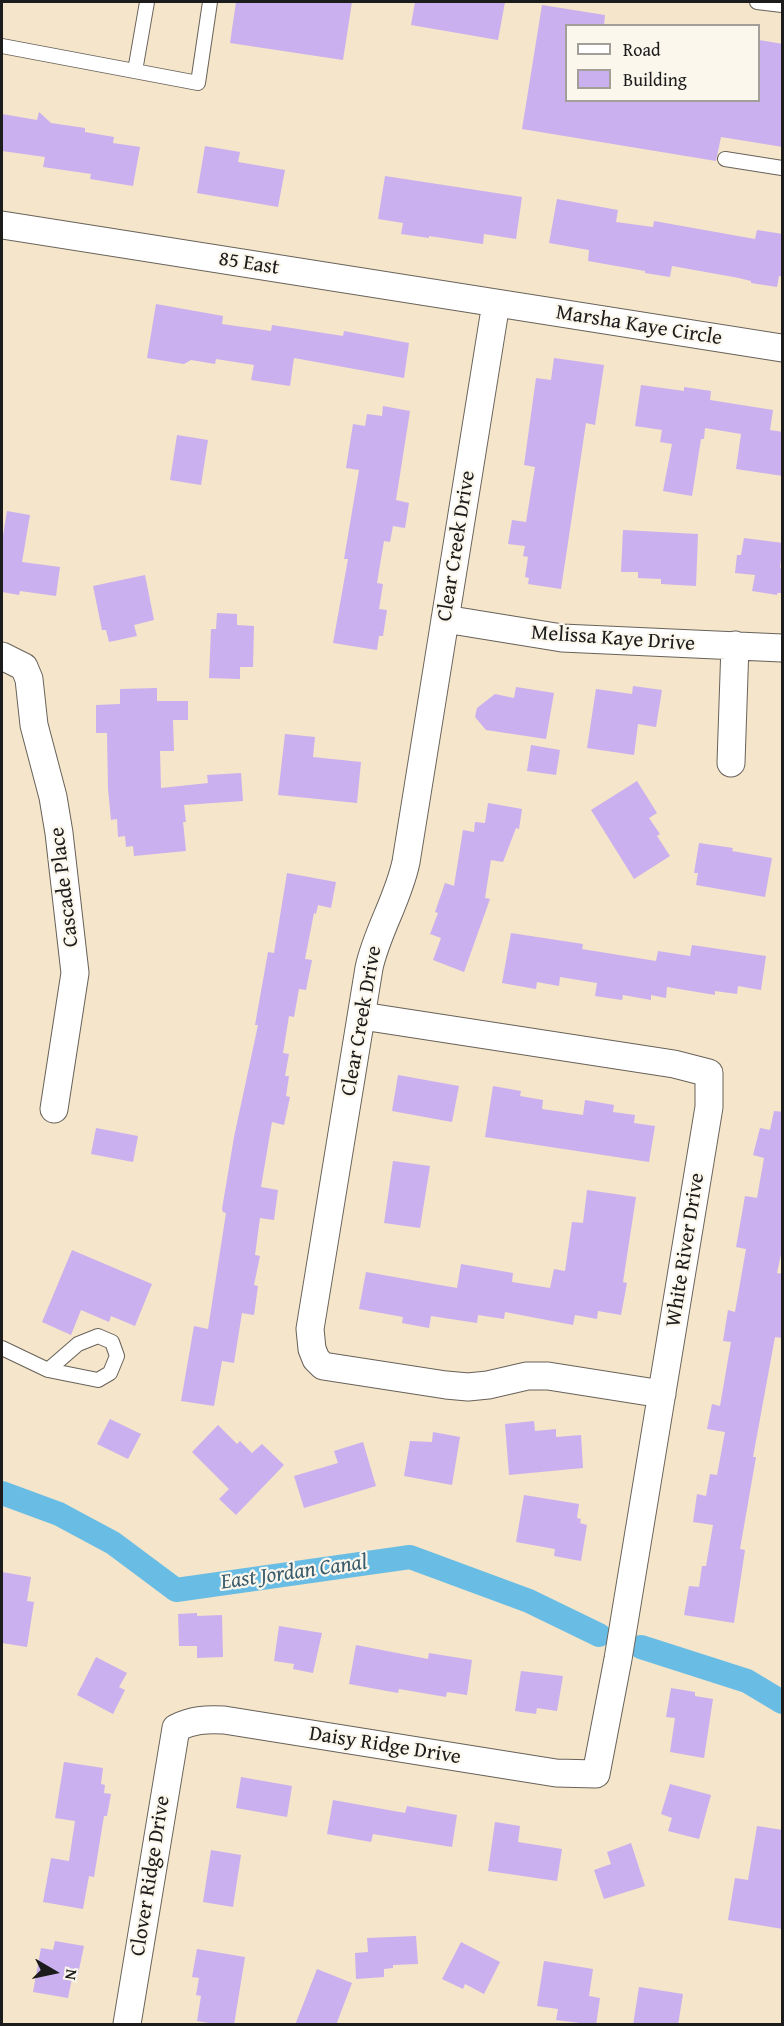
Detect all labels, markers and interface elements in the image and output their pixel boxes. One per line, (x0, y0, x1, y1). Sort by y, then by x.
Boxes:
legend (565, 24, 760, 102)
text: Road (623, 36, 661, 63)
text: Building (623, 66, 687, 93)
street label: 85 East (217, 247, 281, 281)
street label: Marsha Kaye Circle (554, 300, 724, 352)
street label: Clear Creek Drive (433, 469, 481, 623)
street label: Melissa Kaye Drive (530, 621, 696, 657)
street label: Cascade Place (45, 825, 85, 949)
street label: Clear Creek Drive (336, 944, 388, 1098)
street label: White River Drive (661, 1171, 711, 1329)
water label: East Jordan Canal (219, 1550, 369, 1596)
street label: Daisy Ridge Drive (307, 1722, 463, 1770)
street label: Clover Ridge Drive (126, 1794, 176, 1958)
north arrow (24, 1942, 84, 2002)
text: N (59, 1968, 84, 1982)

